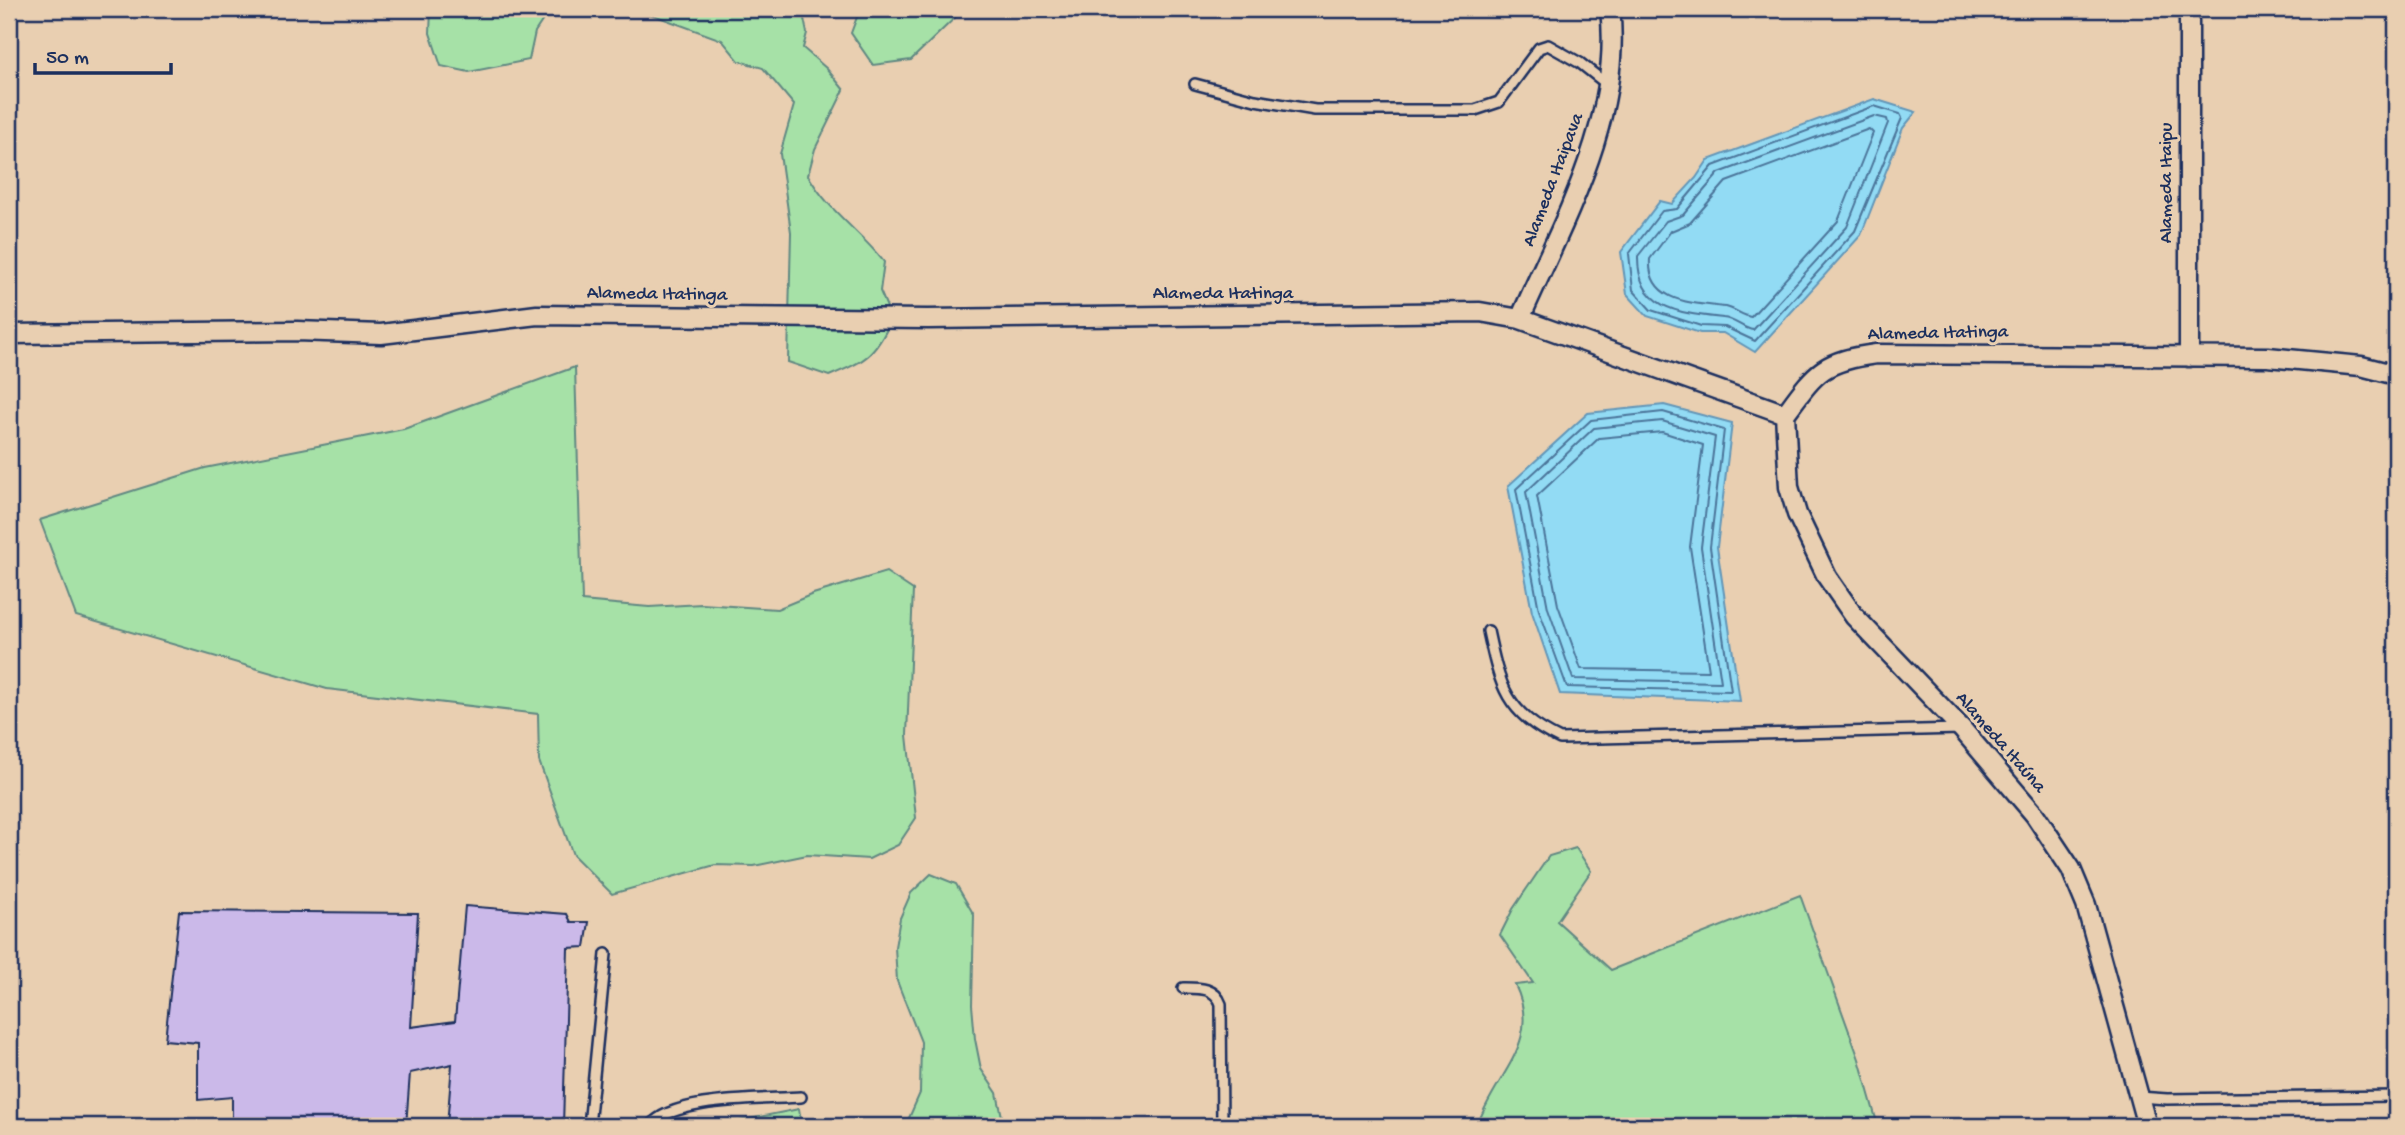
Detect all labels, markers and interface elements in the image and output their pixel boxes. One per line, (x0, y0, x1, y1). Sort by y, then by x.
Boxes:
scale bar (35, 32, 172, 76)
text: 50 m (46, 47, 89, 72)
street label: Alameda Itaipava (1518, 109, 1591, 250)
street label: Alameda Itaipu (2156, 123, 2179, 243)
street label: Alameda Itatinga (587, 282, 729, 308)
street label: Alameda Itatinga (1153, 283, 1295, 306)
street label: Alameda Itatinga (1868, 321, 2010, 347)
street label: Alameda Itaúna (1950, 688, 2051, 799)

